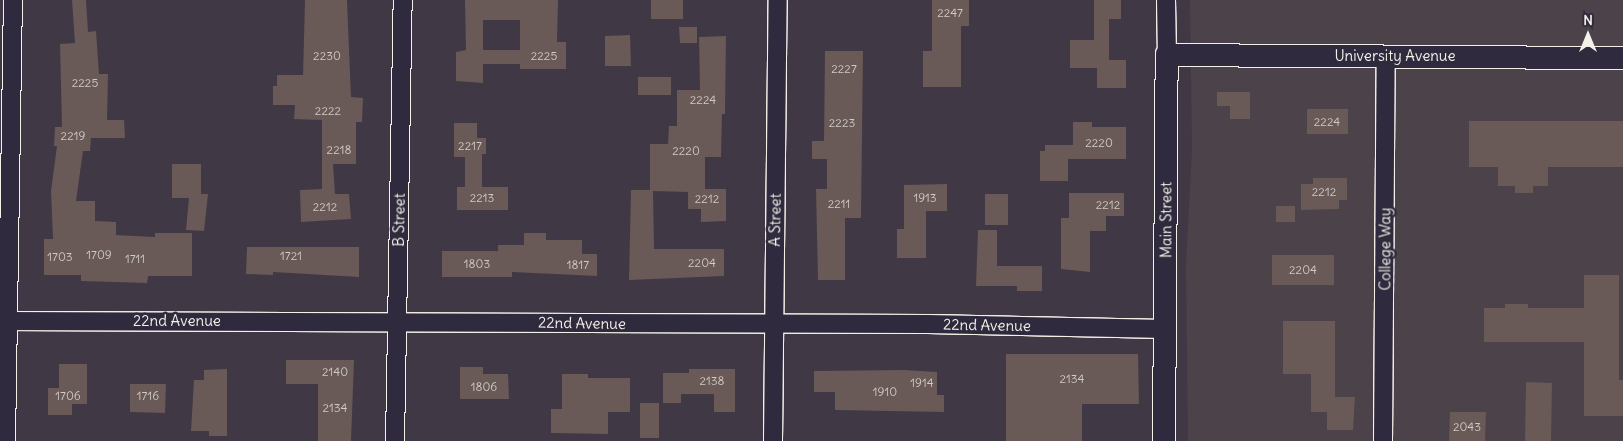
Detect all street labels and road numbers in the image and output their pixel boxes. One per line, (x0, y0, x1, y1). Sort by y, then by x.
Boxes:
street label: University Avenue (1334, 47, 1456, 65)
street label: Main Street (1157, 182, 1175, 258)
street label: B Street (390, 193, 408, 247)
street label: A Street (766, 193, 784, 247)
street label: College Way (1376, 207, 1394, 291)
street label: 22nd Avenue (133, 312, 221, 330)
street label: 22nd Avenue (538, 313, 626, 333)
street label: 22nd Avenue (943, 315, 1031, 335)

